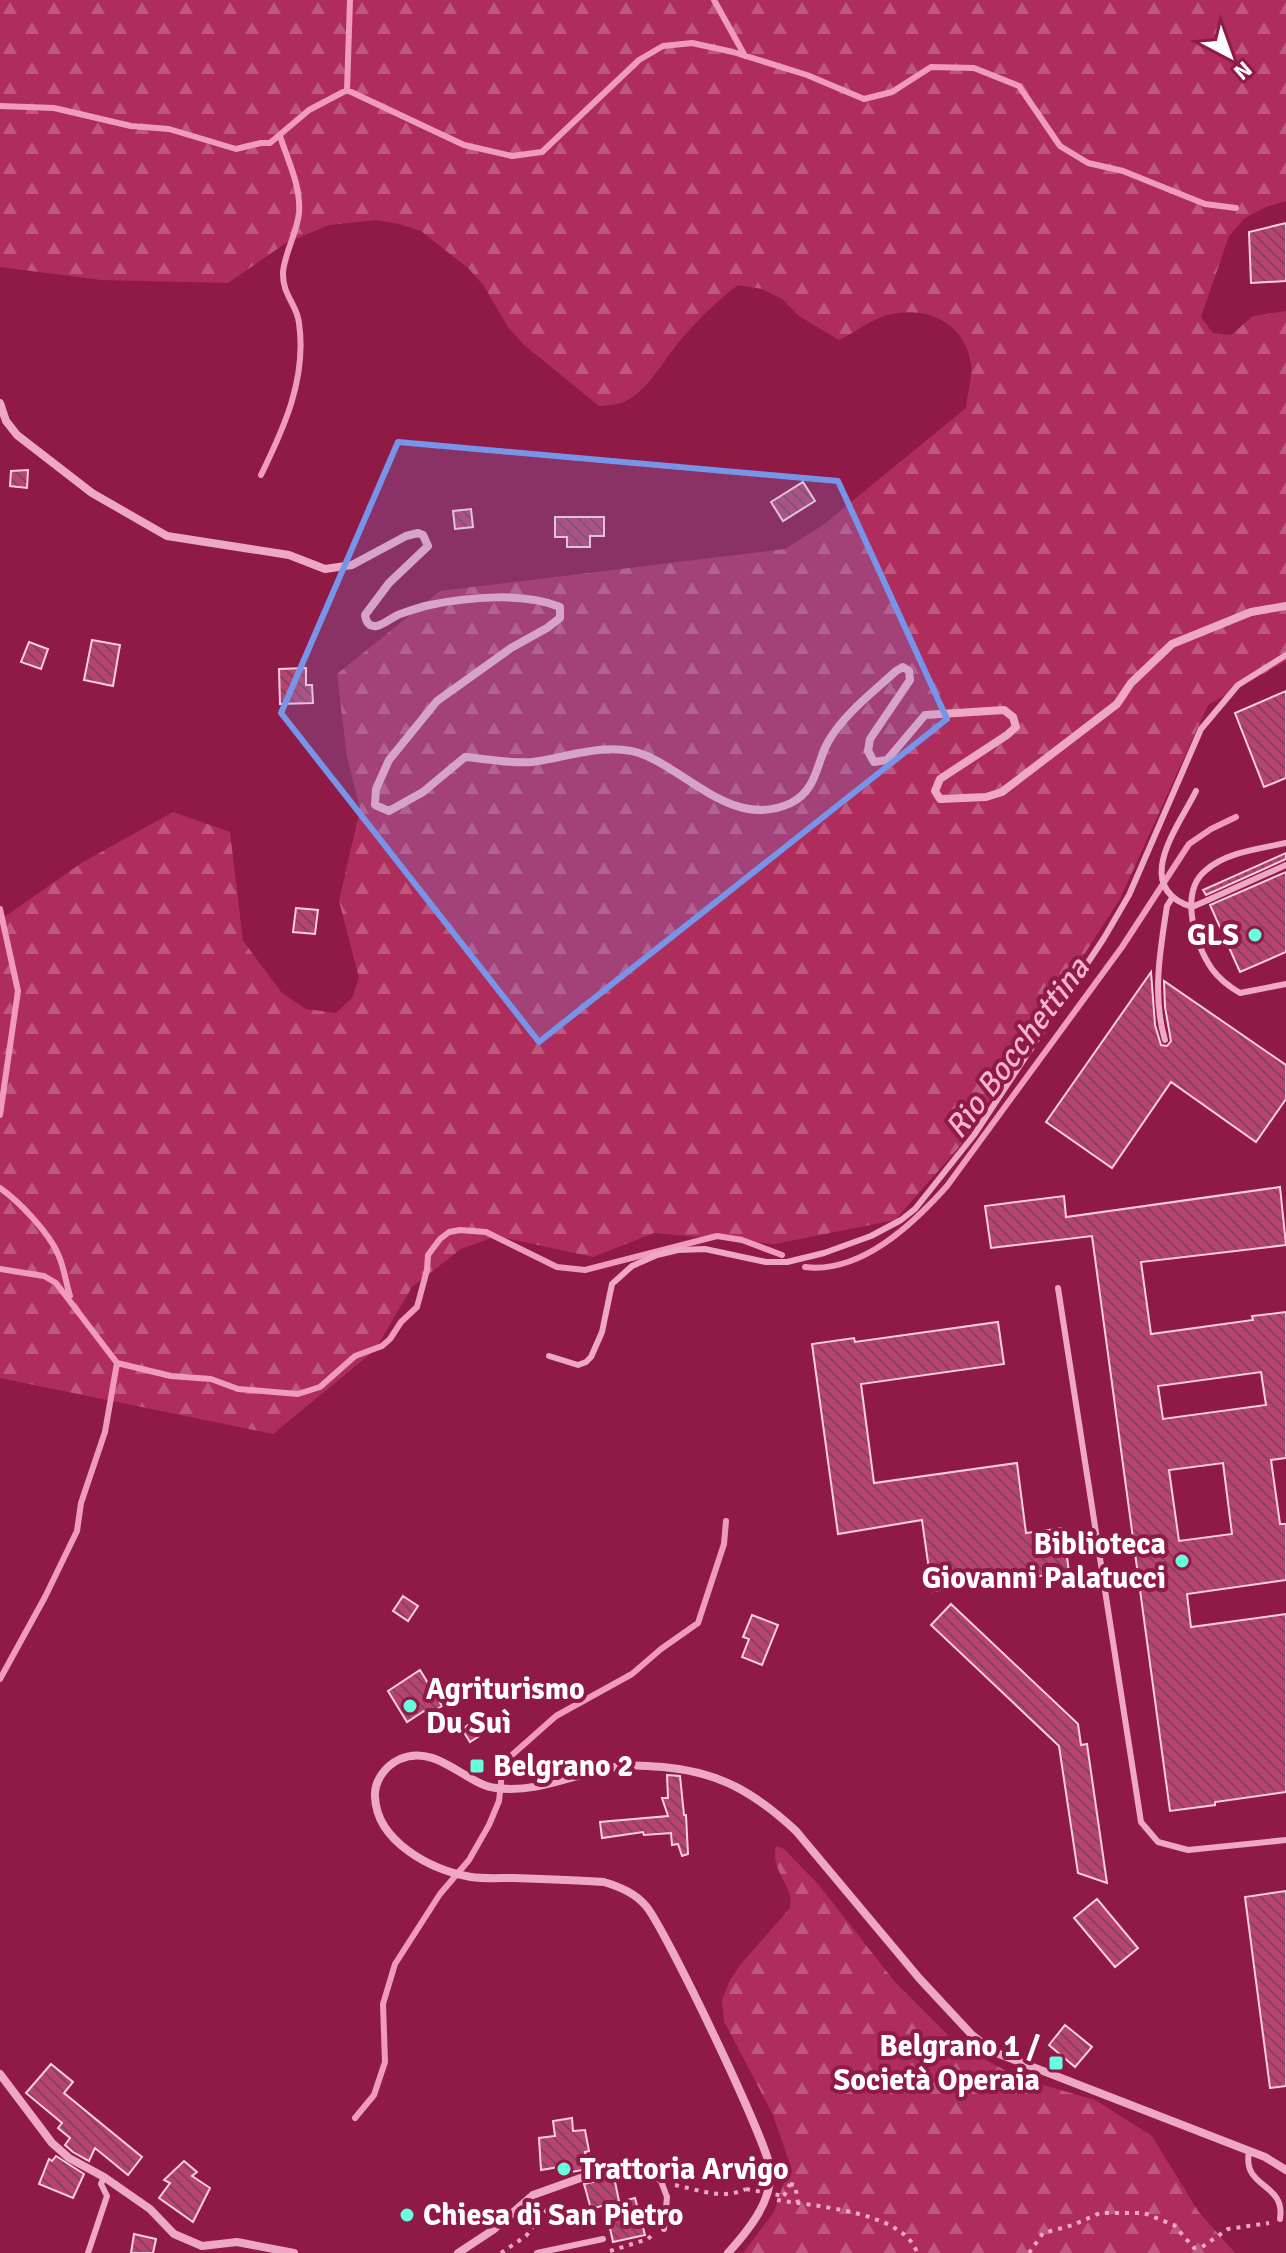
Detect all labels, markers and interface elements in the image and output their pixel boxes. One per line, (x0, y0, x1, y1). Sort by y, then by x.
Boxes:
north arrow (1190, 16, 1270, 96)
text: N (1228, 56, 1257, 86)
place label: GLS (1187, 917, 1239, 954)
marker: GLS (1246, 926, 1264, 944)
water label: Rio Bocchettina (936, 949, 1098, 1146)
place label: Biblioteca Giovanni Palatucci (922, 1526, 1166, 1597)
marker: Biblioteca Giovanni Palatucci (1173, 1552, 1191, 1570)
place label: Agriturismo Du Suì (426, 1671, 585, 1742)
marker: Agriturismo Du Suì (401, 1697, 419, 1715)
place label: Belgrano 2 (493, 1748, 634, 1785)
marker: Belgrano 2 (468, 1757, 486, 1775)
place label: Belgrano 1 / Società Operaia (834, 2028, 1040, 2099)
marker: Belgrano 1 / Società Operaia (1047, 2054, 1065, 2072)
place label: Trattoria Arvigo (580, 2151, 789, 2188)
marker: Trattoria Arvigo (555, 2160, 573, 2178)
place label: Chiesa di San Pietro (423, 2197, 683, 2234)
marker: Chiesa di San Pietro (398, 2206, 416, 2224)

